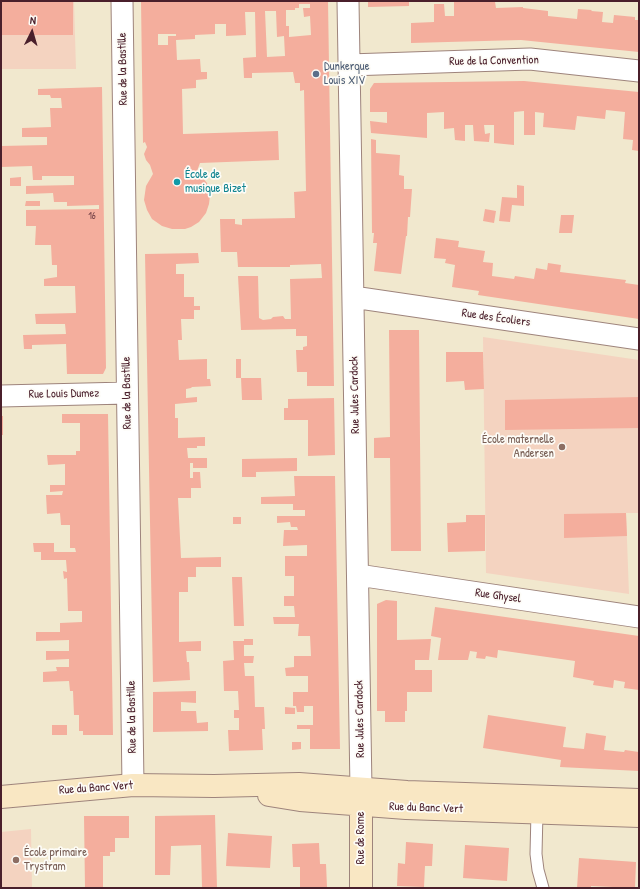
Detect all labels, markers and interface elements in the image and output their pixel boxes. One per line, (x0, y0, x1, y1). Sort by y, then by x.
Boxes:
north arrow (12, 12, 52, 52)
text: N (30, 13, 37, 27)
street label: Rue de la Bastille (115, 32, 131, 106)
street label: Rue de la Convention (449, 53, 539, 69)
place label: Dunkerque Louis XIV (324, 60, 369, 88)
marker: Dunkerque Louis XIV (311, 69, 321, 79)
place label: École de musique Bizet (185, 168, 246, 196)
marker: École de musique Bizet (172, 177, 182, 187)
house number: 16 (88, 210, 96, 222)
street label: Rue des Écoliers (461, 306, 531, 330)
street label: Rue de la Bastille (119, 356, 135, 430)
street label: Rue Jules Cardock (347, 356, 363, 434)
street label: Rue Louis Dumez (29, 386, 99, 402)
place label: École maternelle Andersen (482, 433, 554, 461)
marker: École maternelle Andersen (557, 442, 567, 452)
street label: Rue Ghysel (474, 586, 522, 606)
street label: Rue de la Bastille (124, 680, 140, 754)
street label: Rue Jules Cardock (352, 680, 368, 758)
street label: Rue du Banc Vert (59, 778, 133, 798)
street label: Rue du Banc Vert (389, 800, 463, 816)
street label: Rue de Rome (354, 811, 368, 865)
place label: École primaire Trystram (24, 846, 87, 874)
marker: École primaire Trystram (11, 855, 21, 865)

